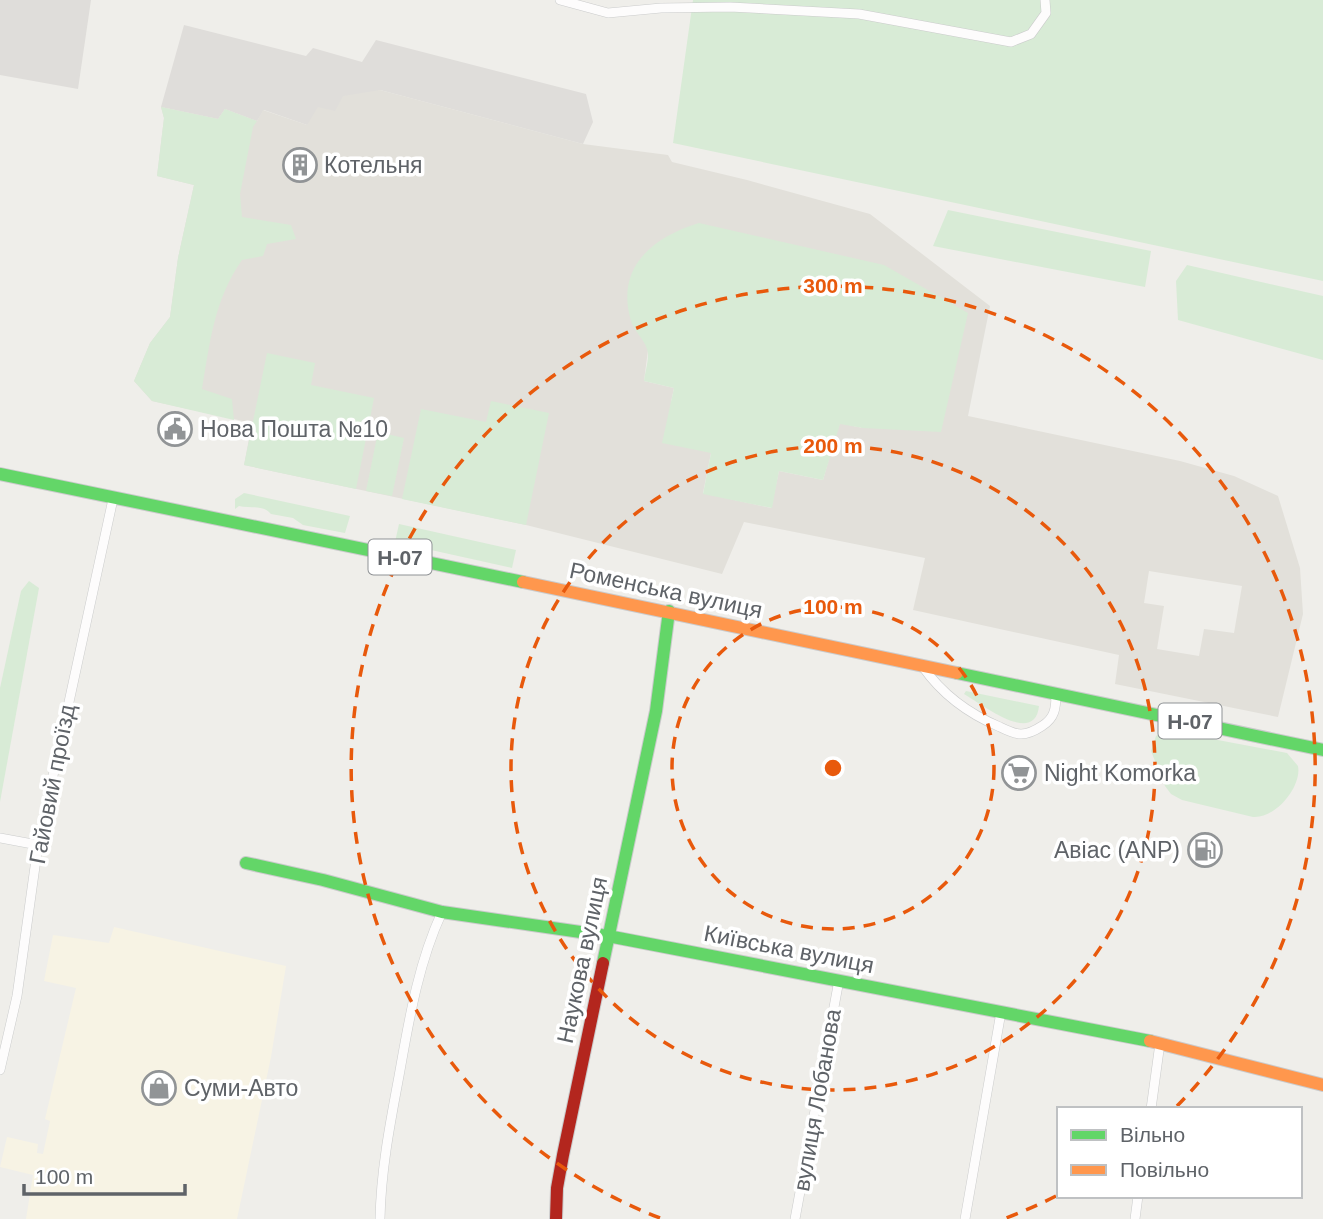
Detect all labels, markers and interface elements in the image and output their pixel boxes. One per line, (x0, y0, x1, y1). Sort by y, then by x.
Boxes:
building icon: Котельня (281, 146, 319, 184)
place label: Котельня (324, 152, 423, 178)
text: 300 m (803, 274, 863, 297)
public building icon: Нова Пошта №10 (156, 410, 194, 448)
place label: Нова Пошта №10 (200, 416, 388, 442)
text: 200 m (803, 434, 863, 457)
road number: Н-07 (368, 540, 432, 574)
street label: Роменська вулиця (567, 557, 765, 623)
text: 100 m (803, 595, 863, 618)
street label: Гайовий проїзд (24, 702, 80, 866)
road number: Н-07 (1158, 704, 1222, 738)
supermarket icon: Night Komorka (1000, 754, 1038, 792)
centre of rings (821, 756, 845, 780)
place label: Night Komorka (1044, 760, 1196, 786)
fuel station icon: Авіас (ANP) (1186, 831, 1224, 869)
place label: Авіас (ANP) (1054, 837, 1180, 863)
street label: Наукова вулиця (552, 874, 612, 1046)
street label: Київська вулиця (702, 920, 876, 978)
street label: вулиця Лобанова (788, 1007, 846, 1193)
shop icon: Суми-Авто (140, 1069, 178, 1107)
place label: Суми-Авто (184, 1075, 298, 1101)
legend (1057, 1107, 1302, 1198)
text: Вільно (1120, 1123, 1185, 1146)
scale bar (24, 1152, 186, 1196)
text: Повільно (1120, 1158, 1209, 1181)
text: 100 m (35, 1165, 93, 1188)

